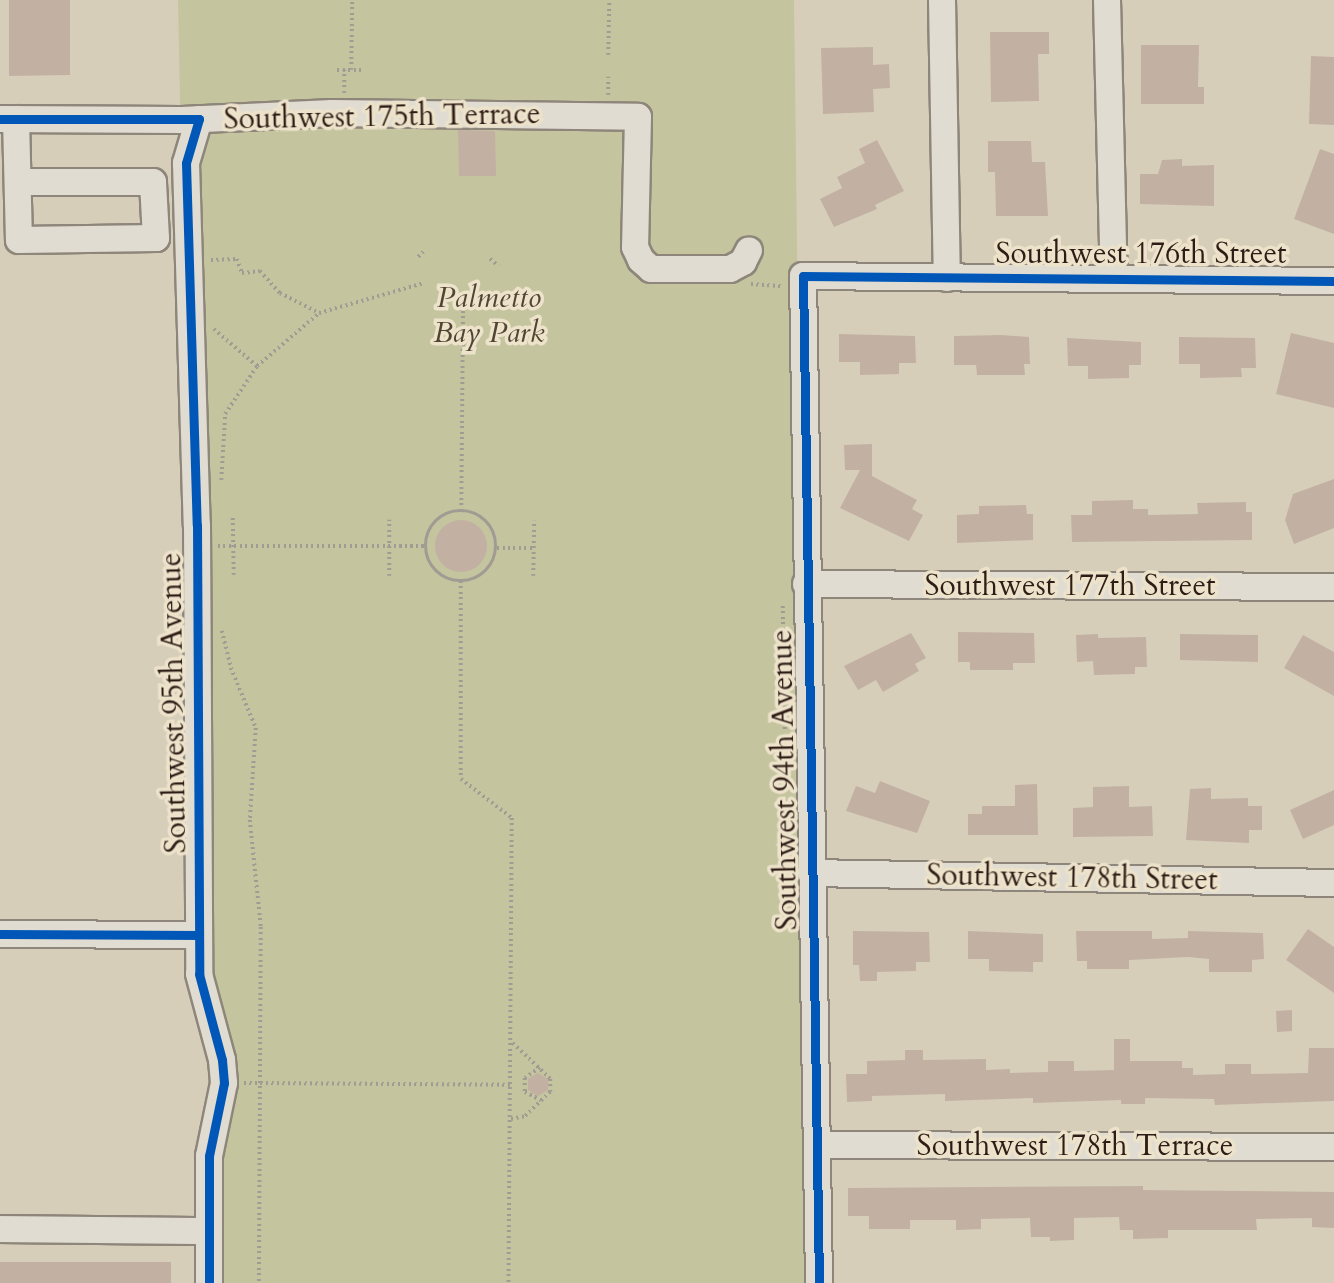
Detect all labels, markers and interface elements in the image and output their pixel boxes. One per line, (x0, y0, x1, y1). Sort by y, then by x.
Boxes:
street label: Southwest 175th Terrace (223, 96, 541, 138)
street label: Southwest 176th Street (995, 236, 1287, 272)
park label: Palmetto Bay Park (433, 280, 545, 350)
street label: Southwest 95th Avenue (153, 552, 195, 854)
street label: Southwest 177th Street (924, 568, 1216, 604)
street label: Southwest 94th Avenue (764, 629, 806, 931)
street label: Southwest 178th Street (926, 857, 1218, 899)
street label: Southwest 178th Terrace (917, 1128, 1233, 1164)

